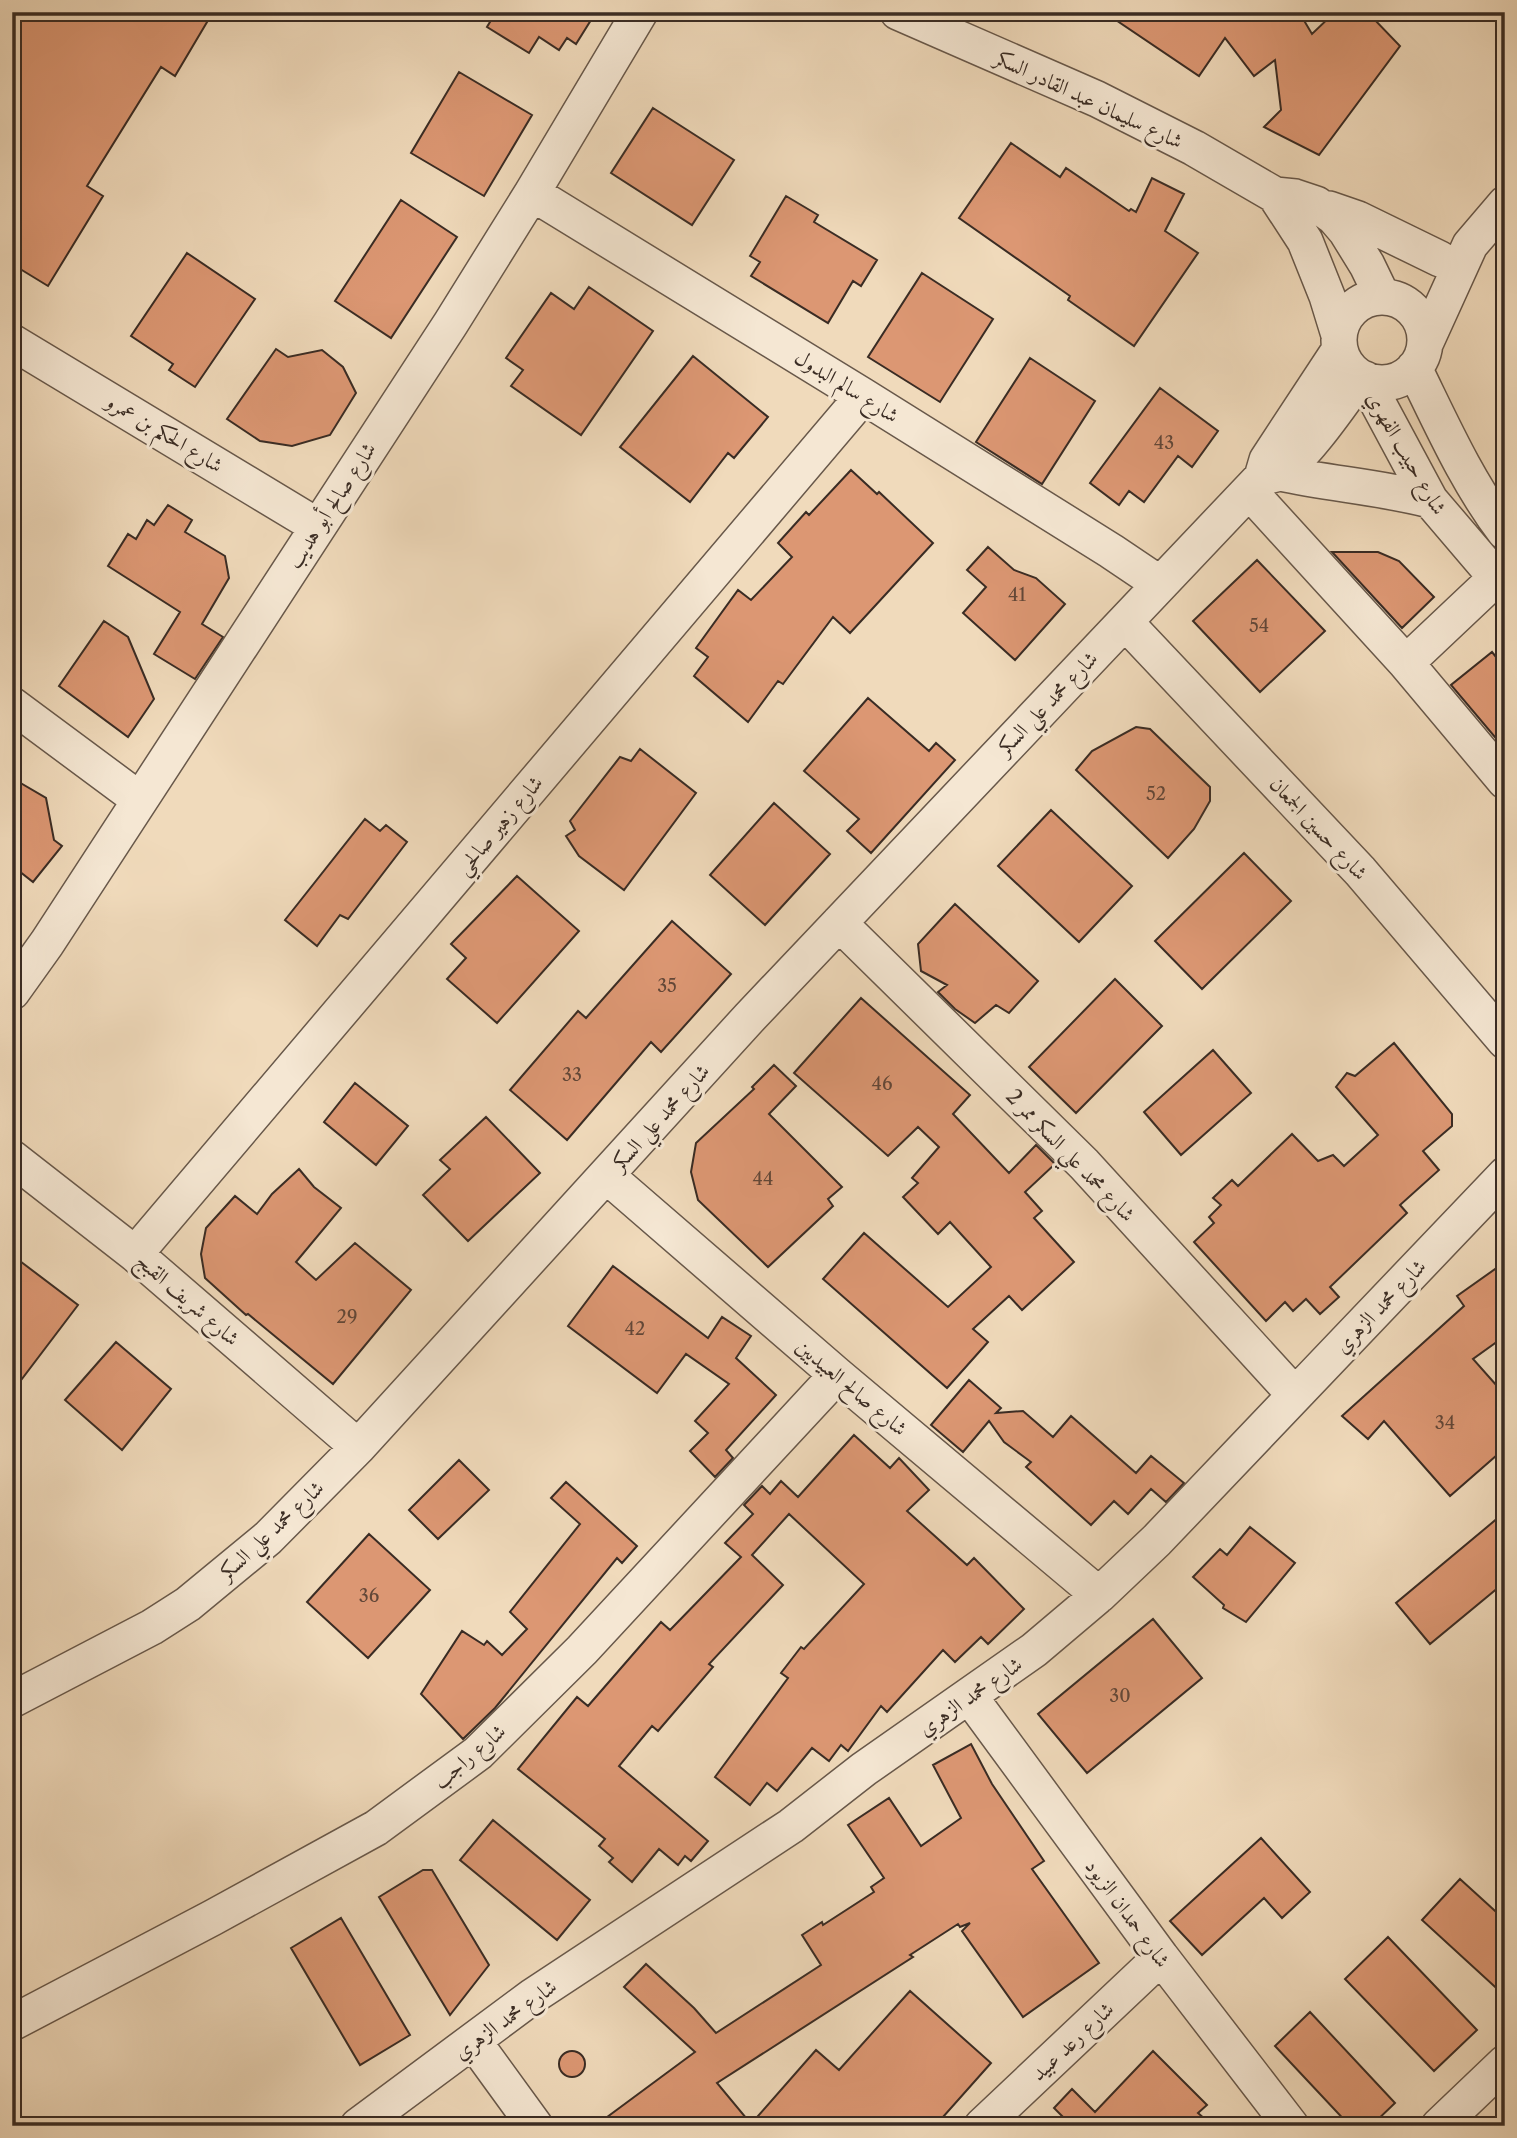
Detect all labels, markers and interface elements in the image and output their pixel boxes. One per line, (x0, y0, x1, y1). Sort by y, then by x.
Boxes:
street label: شارع سليمان عبد القادر السكر (987, 44, 1187, 159)
street label: شارع سالم البدول (787, 344, 904, 433)
street label: شارع الحكم بن عمرو (96, 387, 228, 484)
street label: شارع حبيب الفهري (1357, 387, 1452, 522)
house number: 43 (1154, 432, 1174, 454)
street label: شارع صالح أبو هديب (279, 436, 386, 576)
house number: 41 (1008, 584, 1026, 606)
house number: 54 (1249, 615, 1269, 637)
street label: شارع محمد علي السكر (990, 646, 1109, 767)
street label: شارع زهير صالحي (450, 770, 554, 885)
street label: شارع حسين الجمعان (1260, 771, 1373, 889)
house number: 52 (1146, 783, 1166, 805)
house number: 35 (657, 975, 677, 997)
street label: شارع محمد علي السكر (604, 1059, 720, 1182)
house number: 33 (562, 1064, 582, 1086)
house number: 46 (872, 1073, 892, 1095)
street label: شارع محمد علي السكر ممر 2 (996, 1084, 1141, 1232)
house number: 44 (753, 1168, 773, 1190)
street label: شارع شريف القبج (127, 1247, 245, 1356)
street label: شارع محمد الزهري (1329, 1254, 1435, 1362)
house number: 29 (337, 1306, 357, 1328)
house number: 42 (625, 1318, 645, 1340)
street label: شارع صالح العبيديين (787, 1333, 913, 1445)
house number: 34 (1435, 1412, 1455, 1434)
street label: شارع محمد علي السكر (212, 1475, 334, 1592)
house number: 36 (359, 1585, 379, 1607)
street label: شارع محمد الزهري (913, 1651, 1030, 1746)
house number: 30 (1109, 1685, 1131, 1707)
street label: شارع راجب (428, 1718, 514, 1798)
street label: شارع حمدان الزيود (1075, 1854, 1176, 1976)
street label: شارع محمد الزهري (449, 1973, 565, 2069)
street label: شارع رعد عبيد (1025, 1996, 1123, 2090)

